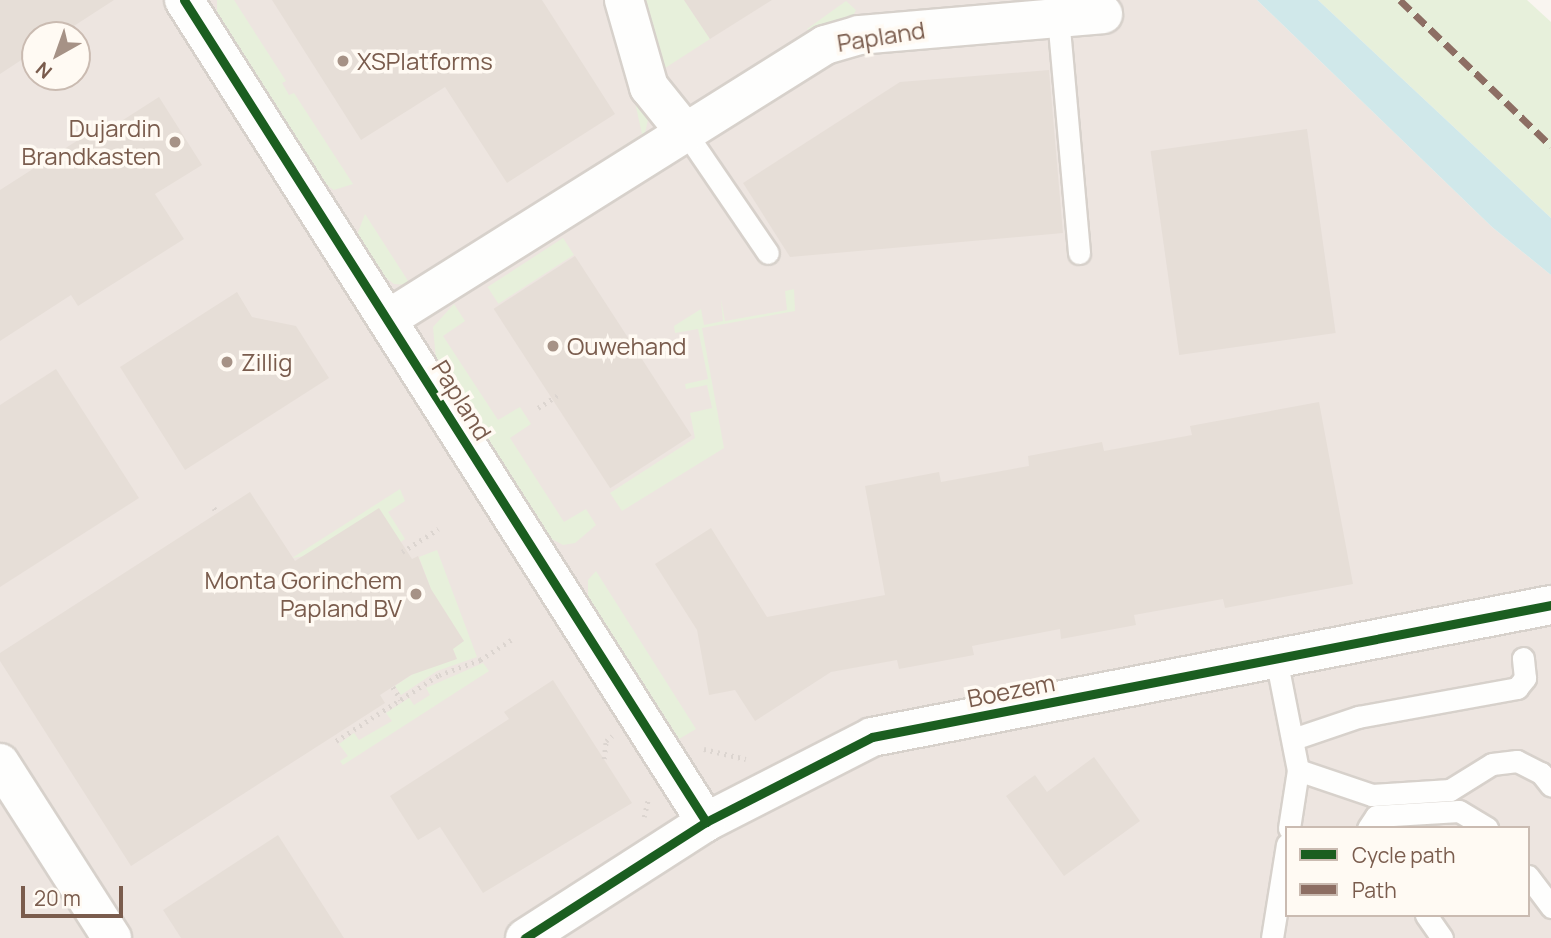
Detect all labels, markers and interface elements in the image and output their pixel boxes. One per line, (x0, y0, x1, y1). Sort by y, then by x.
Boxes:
street label: Papland (835, 15, 927, 57)
north arrow (21, 21, 91, 91)
place label: XSPlatforms (357, 47, 493, 75)
marker: XSPlatforms (335, 53, 351, 69)
text: N (30, 56, 57, 85)
place label: Dujardin Brandkasten (21, 114, 161, 170)
marker: Dujardin Brandkasten (167, 134, 183, 150)
place label: Ouwehand (567, 332, 687, 360)
marker: Ouwehand (545, 338, 561, 354)
place label: Zillig (241, 348, 292, 376)
marker: Zillig (219, 354, 235, 370)
street label: Papland (426, 355, 498, 445)
place label: Monta Gorinchem Papland BV (205, 566, 402, 622)
marker: Monta Gorinchem Papland BV (408, 586, 424, 602)
street label: Boezem (965, 667, 1057, 713)
legend (1285, 826, 1530, 917)
text: Cycle path (1352, 841, 1455, 869)
scale bar (24, 872, 126, 916)
text: Path (1352, 876, 1397, 904)
text: 20 m (34, 884, 81, 912)

